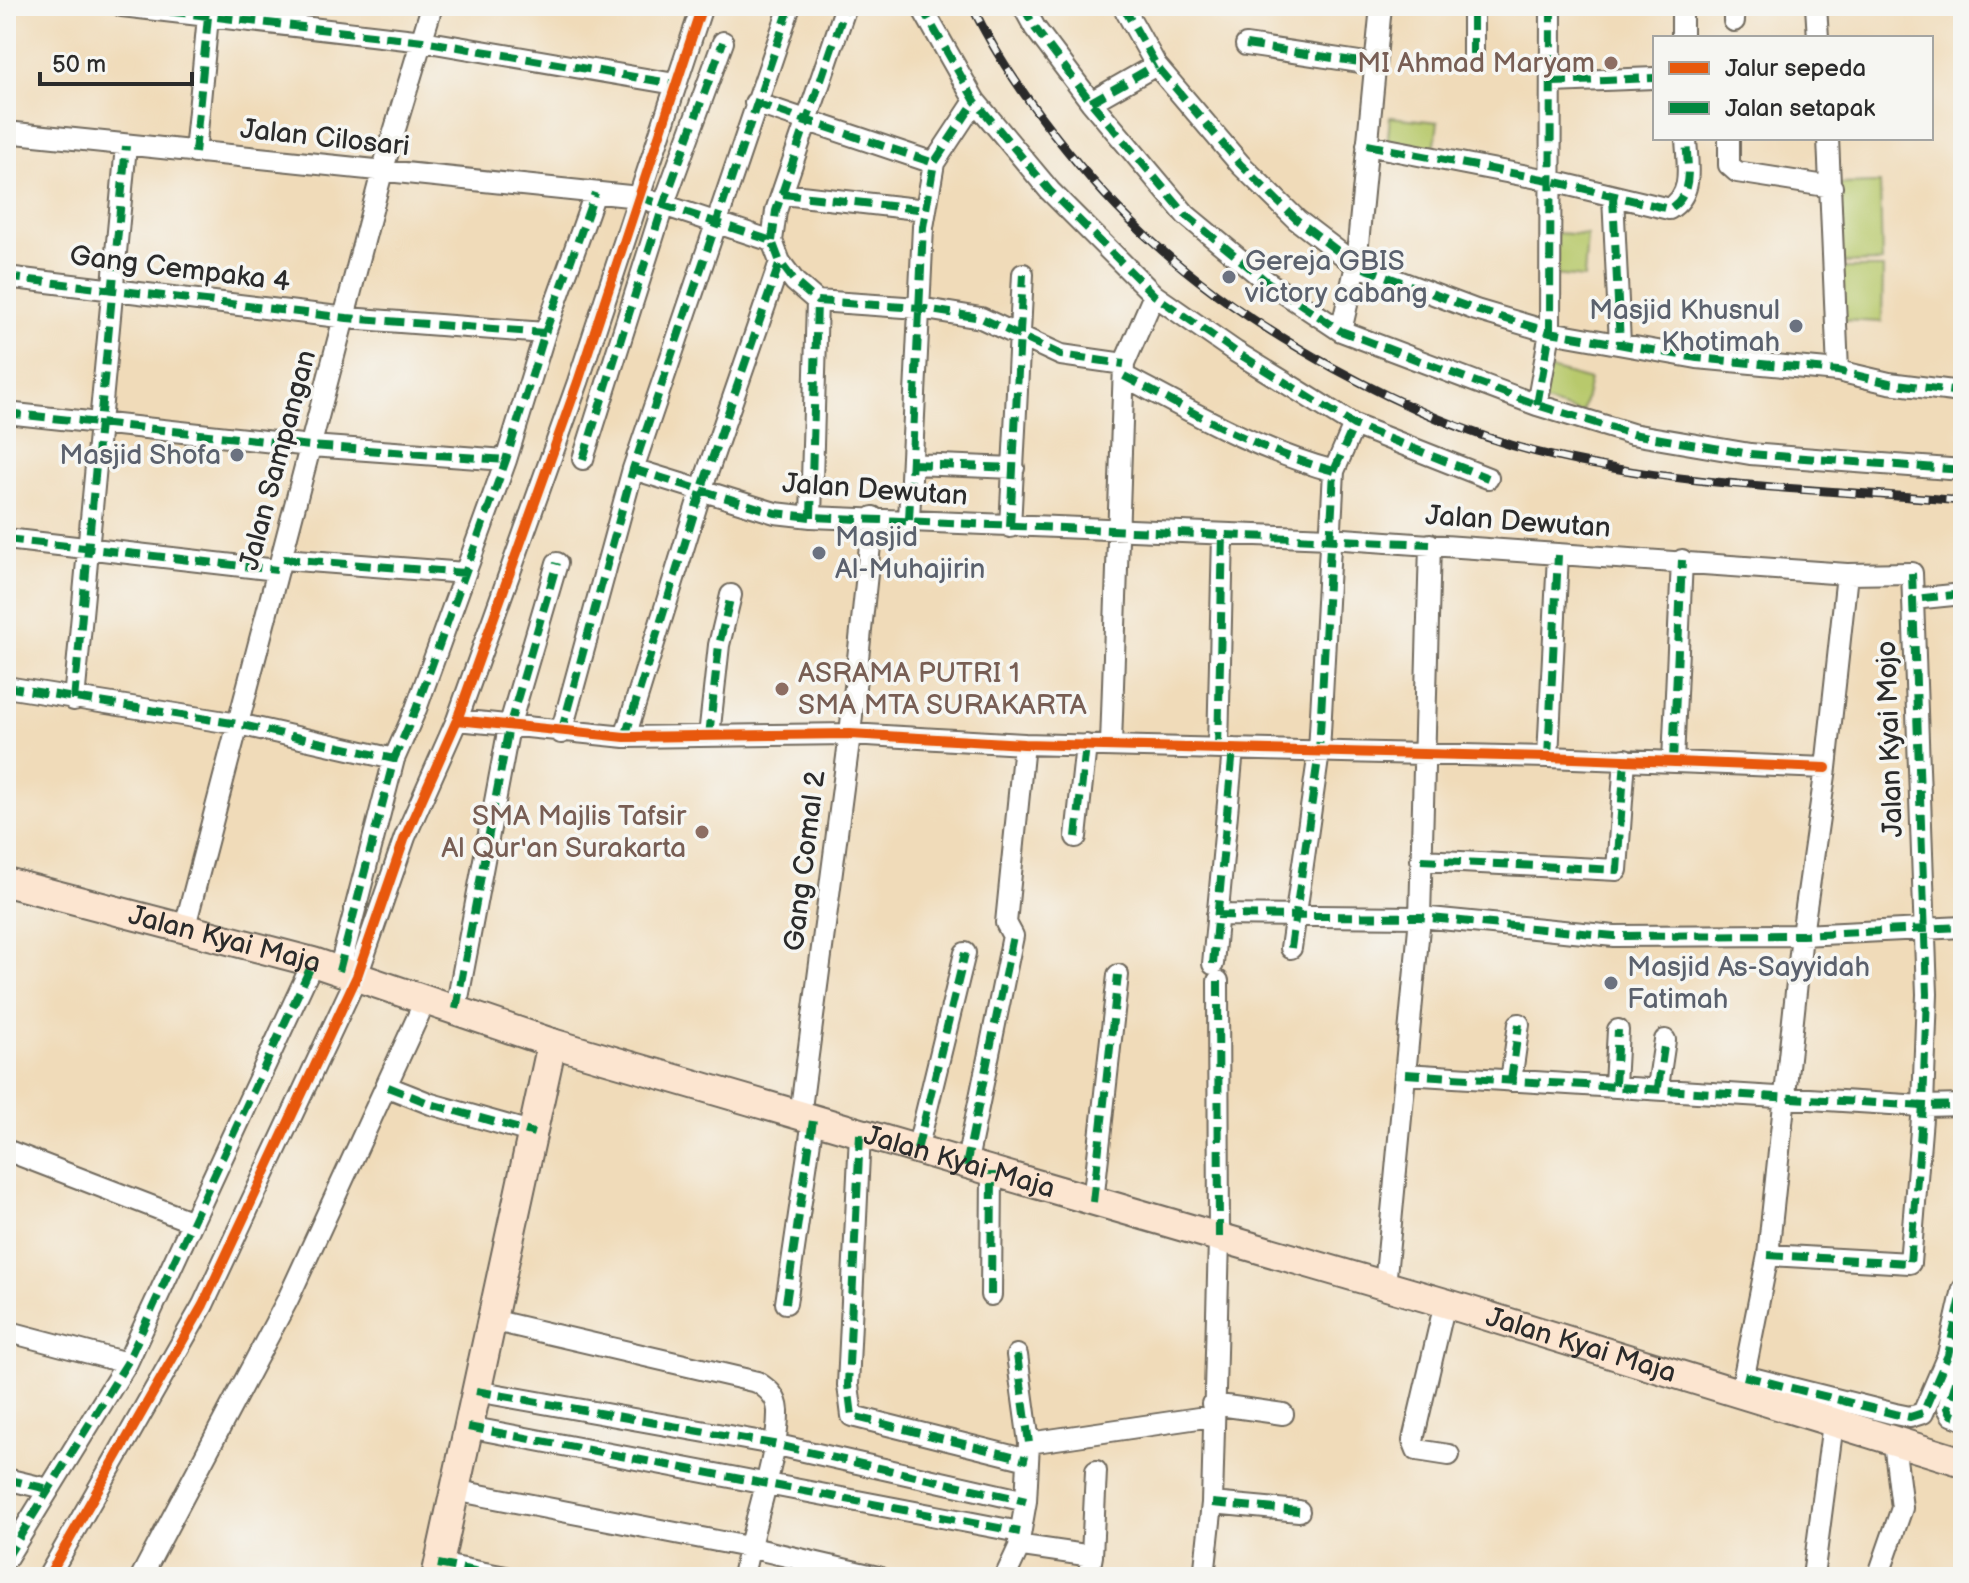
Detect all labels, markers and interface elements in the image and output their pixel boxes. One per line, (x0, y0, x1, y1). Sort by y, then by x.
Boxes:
scale bar (40, 36, 192, 86)
legend (1653, 36, 1933, 140)
place label: MI Ahmad Maryam (1357, 47, 1595, 80)
text: 50 m (52, 50, 106, 79)
marker: MI Ahmad Maryam (1602, 54, 1620, 72)
text: Jalur sepeda (1725, 54, 1866, 83)
text: Jalan setapak (1725, 94, 1875, 123)
street label: Jalan Cilosari (239, 113, 411, 163)
street label: Gang Cempaka 4 (68, 239, 292, 299)
place label: Gereja GBIS victory cabang (1244, 245, 1428, 310)
marker: Gereja GBIS victory cabang (1220, 268, 1238, 286)
place label: Masjid Khusnul Khotimah (1589, 294, 1780, 359)
marker: Masjid Khusnul Khotimah (1787, 317, 1805, 335)
street label: Jalan Sampangan (233, 346, 323, 574)
place label: Masjid Shofa (59, 439, 221, 472)
marker: Masjid Shofa (228, 446, 246, 464)
street label: Jalan Dewutan (781, 467, 969, 513)
street label: Jalan Dewutan (1424, 499, 1612, 545)
place label: Masjid Al-Muhajirin (835, 521, 985, 586)
marker: Masjid Al-Muhajirin (810, 544, 828, 562)
street label: Jalan Kyai Mojo (1870, 640, 1910, 838)
place label: ASRAMA PUTRI 1 SMA MTA SURAKARTA (798, 657, 1088, 722)
marker: ASRAMA PUTRI 1 SMA MTA SURAKARTA (773, 680, 791, 698)
street label: Gang Comal 2 (778, 768, 832, 953)
place label: SMA Majlis Tafsir Al Qur'an Surakarta (441, 800, 687, 865)
marker: SMA Majlis Tafsir Al Qur'an Surakarta (693, 823, 711, 841)
street label: Jalan Kyai Maja (125, 898, 324, 980)
place label: Masjid As-Sayyidah Fatimah (1627, 951, 1870, 1016)
marker: Masjid As-Sayyidah Fatimah (1602, 974, 1620, 992)
street label: Jalan Kyai Maja (860, 1118, 1059, 1205)
street label: Jalan Kyai Maja (1482, 1300, 1680, 1389)

